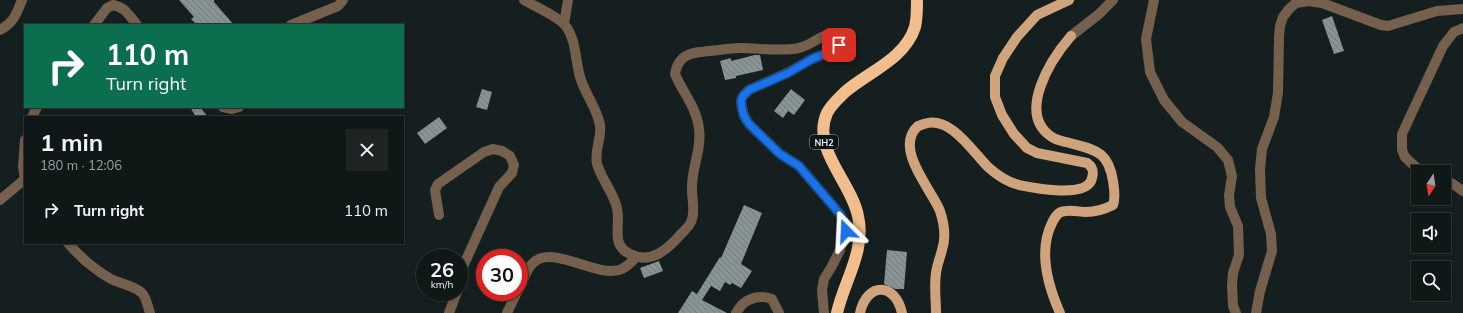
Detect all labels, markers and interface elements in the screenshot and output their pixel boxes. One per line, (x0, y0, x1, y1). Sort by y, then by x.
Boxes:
pin (822, 28, 856, 62)
icon: arrive (828, 34, 850, 56)
text: 110 m (106, 37, 189, 72)
icon: right (40, 40, 92, 92)
text: Turn right (106, 72, 186, 95)
text: 1 min (40, 127, 103, 157)
button: close (346, 129, 388, 171)
road number: NH2 (810, 135, 838, 149)
text: 180 m · 12:06 (40, 157, 122, 173)
north arrow (1411, 165, 1451, 205)
map controls (1411, 165, 1451, 301)
icon: right (40, 199, 62, 221)
text: Turn right (74, 201, 144, 220)
text: 110 m (344, 201, 388, 220)
position arrow (825, 210, 867, 252)
button: sound (1411, 213, 1451, 253)
speed limit sign: 30 (476, 249, 528, 301)
text: 26 (430, 257, 454, 282)
button: search (1411, 261, 1451, 301)
text: km/h (431, 278, 453, 291)

